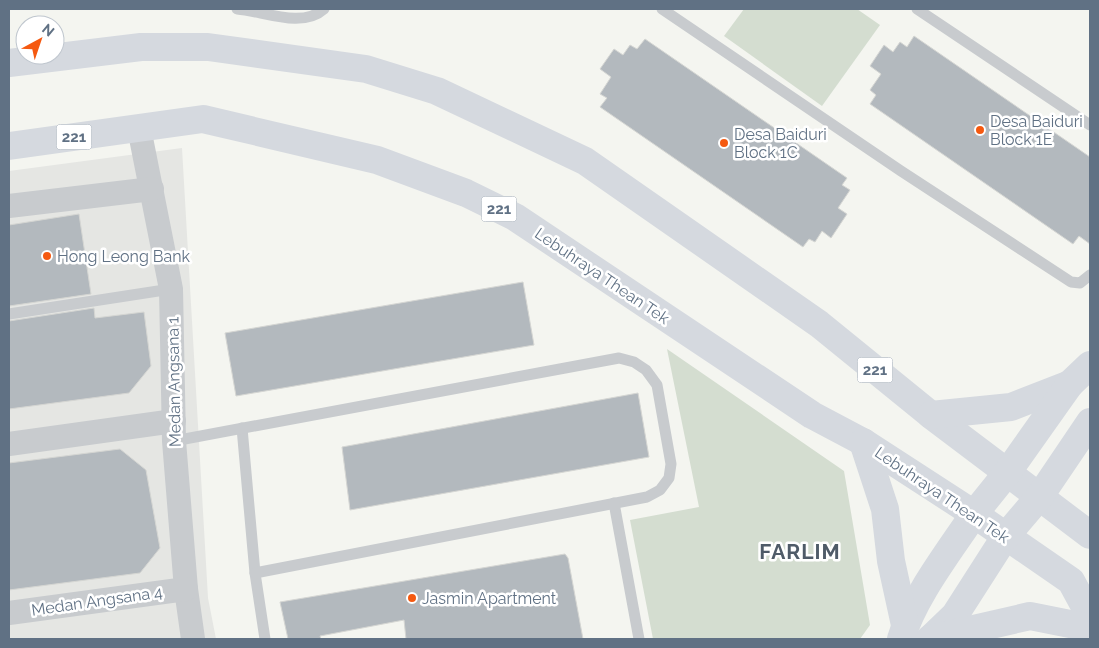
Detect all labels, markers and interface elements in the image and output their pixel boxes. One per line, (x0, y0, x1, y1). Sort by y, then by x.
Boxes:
north arrow (15, 15, 65, 65)
text: N (39, 20, 58, 40)
place label: Desa Baiduri Block 1E (990, 112, 1083, 149)
road number: 221 (56, 124, 92, 150)
marker: Desa Baiduri Block 1E (974, 124, 986, 136)
place label: Desa Baiduri Block 1C (734, 125, 827, 162)
marker: Desa Baiduri Block 1C (718, 137, 730, 149)
road number: 221 (482, 196, 516, 222)
street label: Lebuhraya Thean Tek (531, 224, 673, 328)
place label: Hong Leong Bank (57, 247, 191, 266)
marker: Hong Leong Bank (41, 250, 53, 262)
street label: Medan Angsana 1 (163, 317, 185, 447)
road number: 221 (858, 358, 892, 382)
street label: Lebuhraya Thean Tek (871, 443, 1013, 547)
district label: FARLIM (759, 539, 841, 564)
street label: Medan Angsana 4 (30, 582, 164, 620)
place label: Jasmin Apartment (422, 589, 557, 608)
marker: Jasmin Apartment (406, 592, 418, 604)

